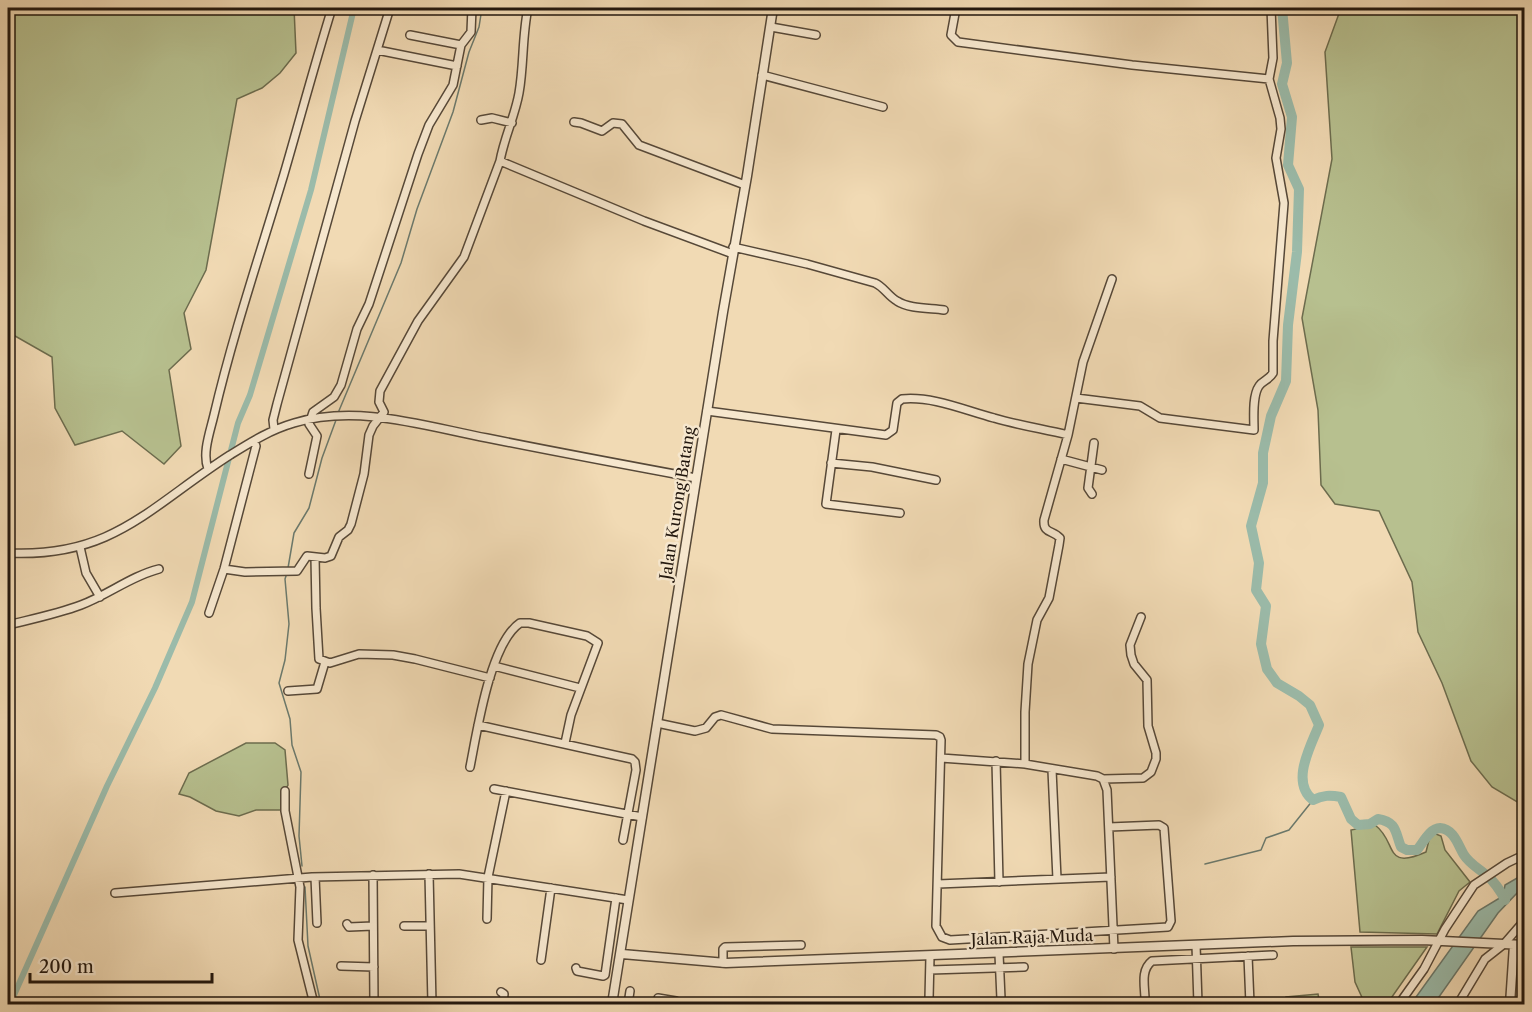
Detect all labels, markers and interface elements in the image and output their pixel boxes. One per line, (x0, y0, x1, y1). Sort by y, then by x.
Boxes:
street label: Jalan Kurong Batang (655, 424, 699, 584)
street label: Jalan Raja Muda (967, 925, 1094, 949)
scale bar (30, 946, 212, 984)
text: 200 m (39, 956, 94, 978)

